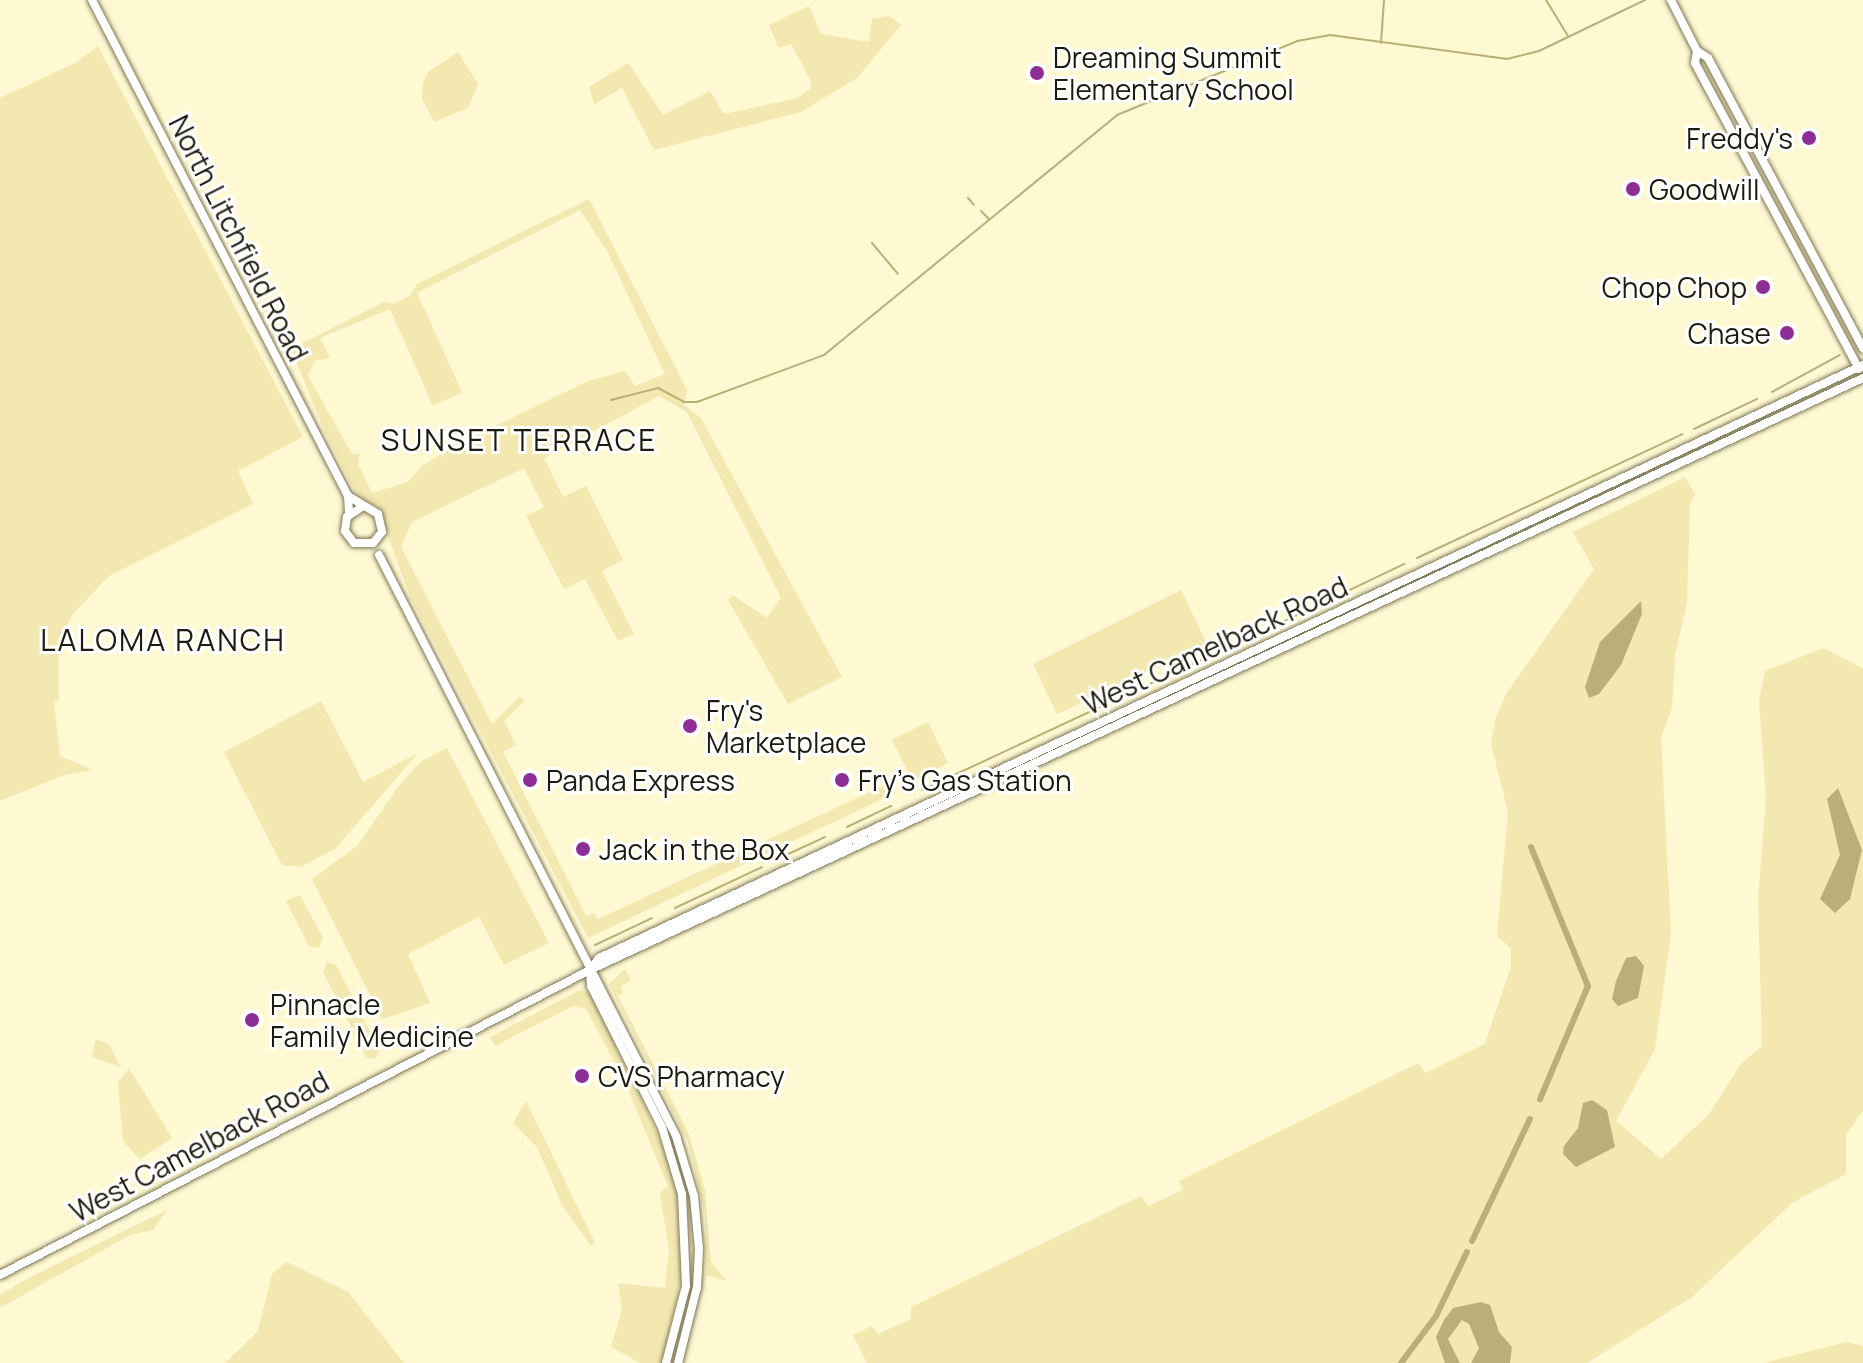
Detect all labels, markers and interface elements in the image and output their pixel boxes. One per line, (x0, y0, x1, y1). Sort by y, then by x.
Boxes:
place label: Dreaming Summit Elementary School (1053, 40, 1294, 106)
marker: Dreaming Summit Elementary School (1028, 64, 1046, 82)
street label: North Litchfield Road (162, 110, 316, 366)
place label: Freddy's (1686, 121, 1793, 155)
marker: Freddy's (1800, 129, 1818, 147)
place label: Goodwill (1649, 172, 1760, 206)
marker: Goodwill (1624, 180, 1642, 198)
place label: Chop Chop (1602, 270, 1747, 304)
marker: Chop Chop (1754, 278, 1772, 296)
place label: Chase (1688, 316, 1771, 350)
marker: Chase (1778, 324, 1796, 342)
district label: SUNSET TERRACE (380, 422, 658, 458)
street label: West Camelback Road (1077, 569, 1353, 721)
district label: LALOMA RANCH (40, 622, 286, 658)
place label: Fry's Marketplace (706, 693, 866, 759)
marker: Fry's Marketplace (681, 717, 699, 735)
place label: Panda Express (546, 763, 735, 797)
place label: Fry's Gas Station (858, 763, 1071, 797)
marker: Panda Express (521, 771, 539, 789)
marker: Fry's Gas Station (833, 771, 851, 789)
place label: Jack in the Box (599, 832, 789, 866)
marker: Jack in the Box (574, 840, 592, 858)
place label: Pinnacle Family Medicine (270, 987, 474, 1053)
marker: Pinnacle Family Medicine (241, 1009, 263, 1031)
place label: CVS Pharmacy (598, 1059, 785, 1093)
street label: West Camelback Road (64, 1064, 334, 1228)
marker: CVS Pharmacy (573, 1067, 591, 1085)

